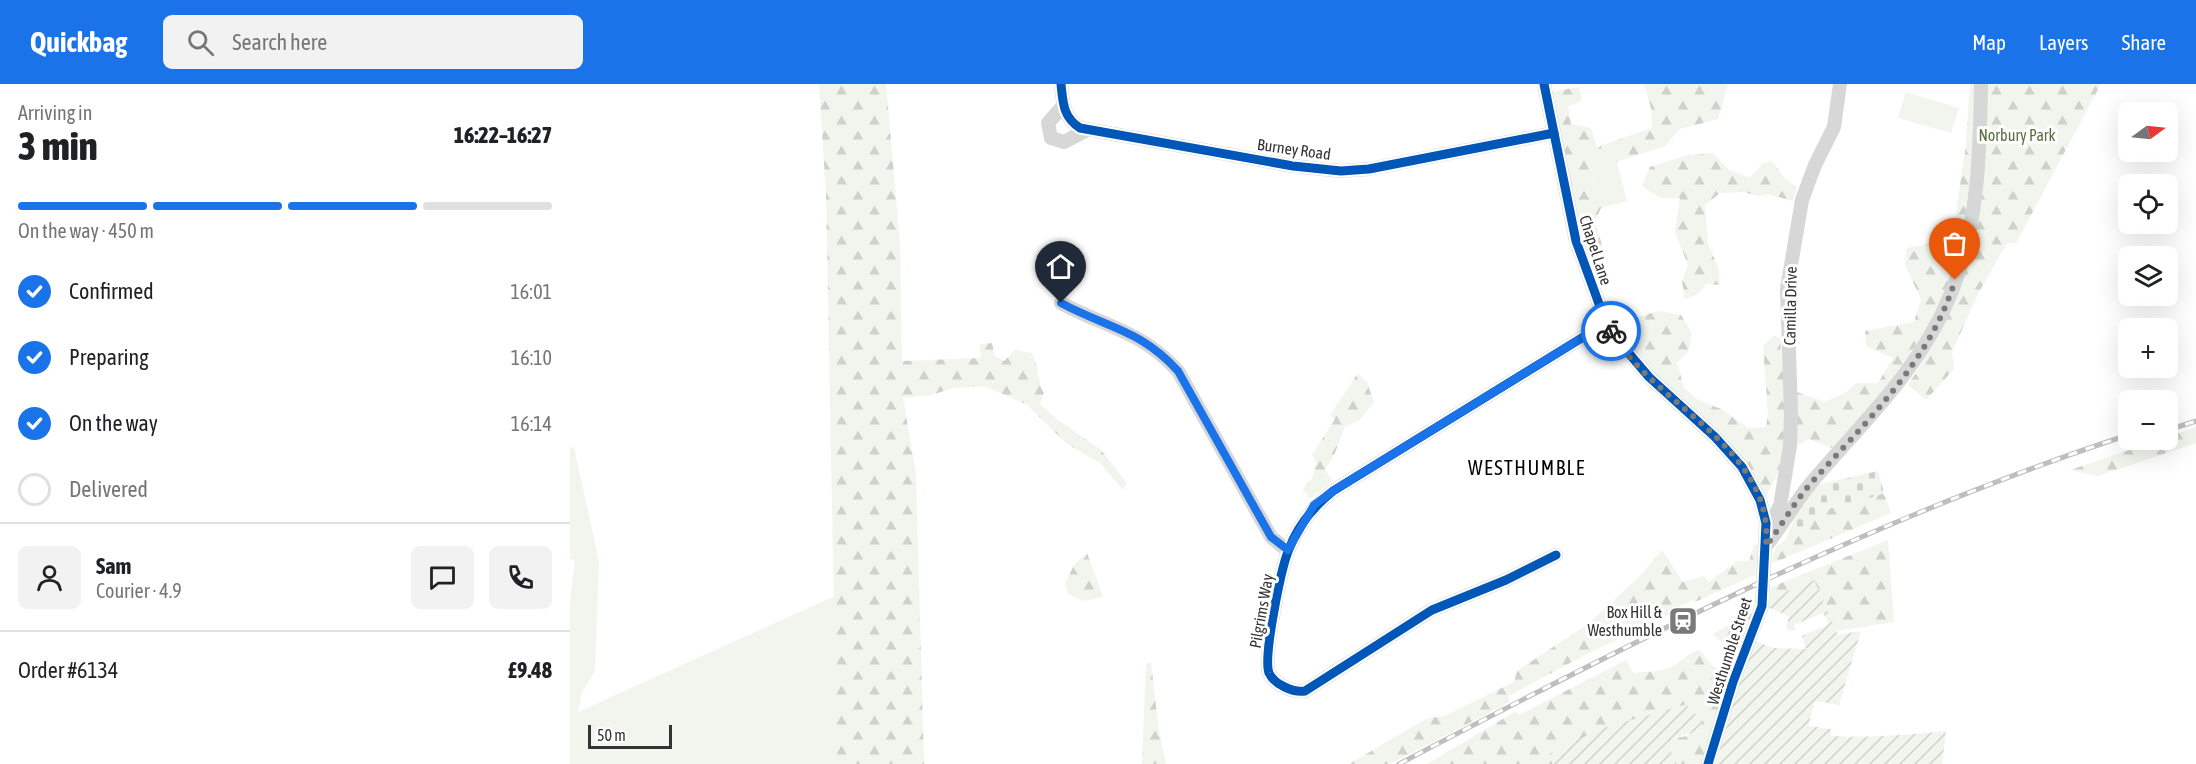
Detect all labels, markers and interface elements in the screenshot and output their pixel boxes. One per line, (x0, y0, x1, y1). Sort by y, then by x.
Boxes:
search box (163, 15, 583, 69)
text: Quickbag (30, 26, 127, 58)
icon: search (184, 26, 217, 59)
text: Search here (232, 29, 327, 55)
text: Map (1972, 30, 2006, 54)
text: Layers (2039, 30, 2089, 54)
text: Share (2122, 30, 2166, 54)
text: Arriving in (18, 101, 92, 124)
north arrow (2118, 102, 2178, 162)
map controls (2118, 102, 2178, 450)
text: 16:22–16:27 (454, 122, 552, 148)
text: 3 min (18, 124, 98, 168)
park label: Norbury Park (1978, 126, 2056, 145)
street label: Burney Road (1256, 135, 1332, 164)
button: locate (2118, 174, 2178, 234)
street label: Chapel Lane (1575, 213, 1616, 287)
pin (1929, 218, 1980, 280)
text: On the way · 450 m (18, 219, 154, 242)
icon: bag (1938, 227, 1971, 260)
pin (1035, 241, 1086, 303)
button: layers (2118, 246, 2178, 306)
icon: home (1044, 250, 1077, 283)
street label: Camilla Drive (1780, 266, 1800, 346)
icon: check (18, 275, 51, 308)
text: Confirmed (69, 278, 154, 304)
text: 16:01 (510, 280, 552, 303)
courier (1581, 301, 1641, 361)
icon: bike (1595, 315, 1628, 348)
button: + (2118, 318, 2178, 378)
icon: check (18, 341, 51, 374)
text: Preparing (69, 344, 149, 370)
text: 16:10 (511, 346, 552, 369)
button: − (2118, 390, 2178, 450)
icon: check (18, 407, 51, 440)
text: On the way (69, 410, 158, 436)
text: 16:14 (511, 412, 552, 435)
district label: WESTHUMBLE (1468, 456, 1586, 479)
text: Delivered (69, 476, 148, 502)
button: person (18, 546, 81, 609)
button: chat (411, 546, 474, 609)
button: phone (489, 546, 552, 609)
text: Sam (96, 553, 131, 579)
street label: Pilgrims Way (1246, 572, 1277, 650)
text: Courier · 4.9 (96, 579, 182, 602)
street label: Westhumble Street (1703, 595, 1755, 707)
place label: Box Hill & Westhumble (1587, 603, 1663, 639)
station icon: Box Hill & Westhumble (1667, 605, 1699, 637)
text: Order #6134 (18, 657, 118, 683)
text: £9.48 (508, 657, 552, 683)
scale bar (588, 722, 672, 750)
text: 50 m (597, 726, 626, 744)

